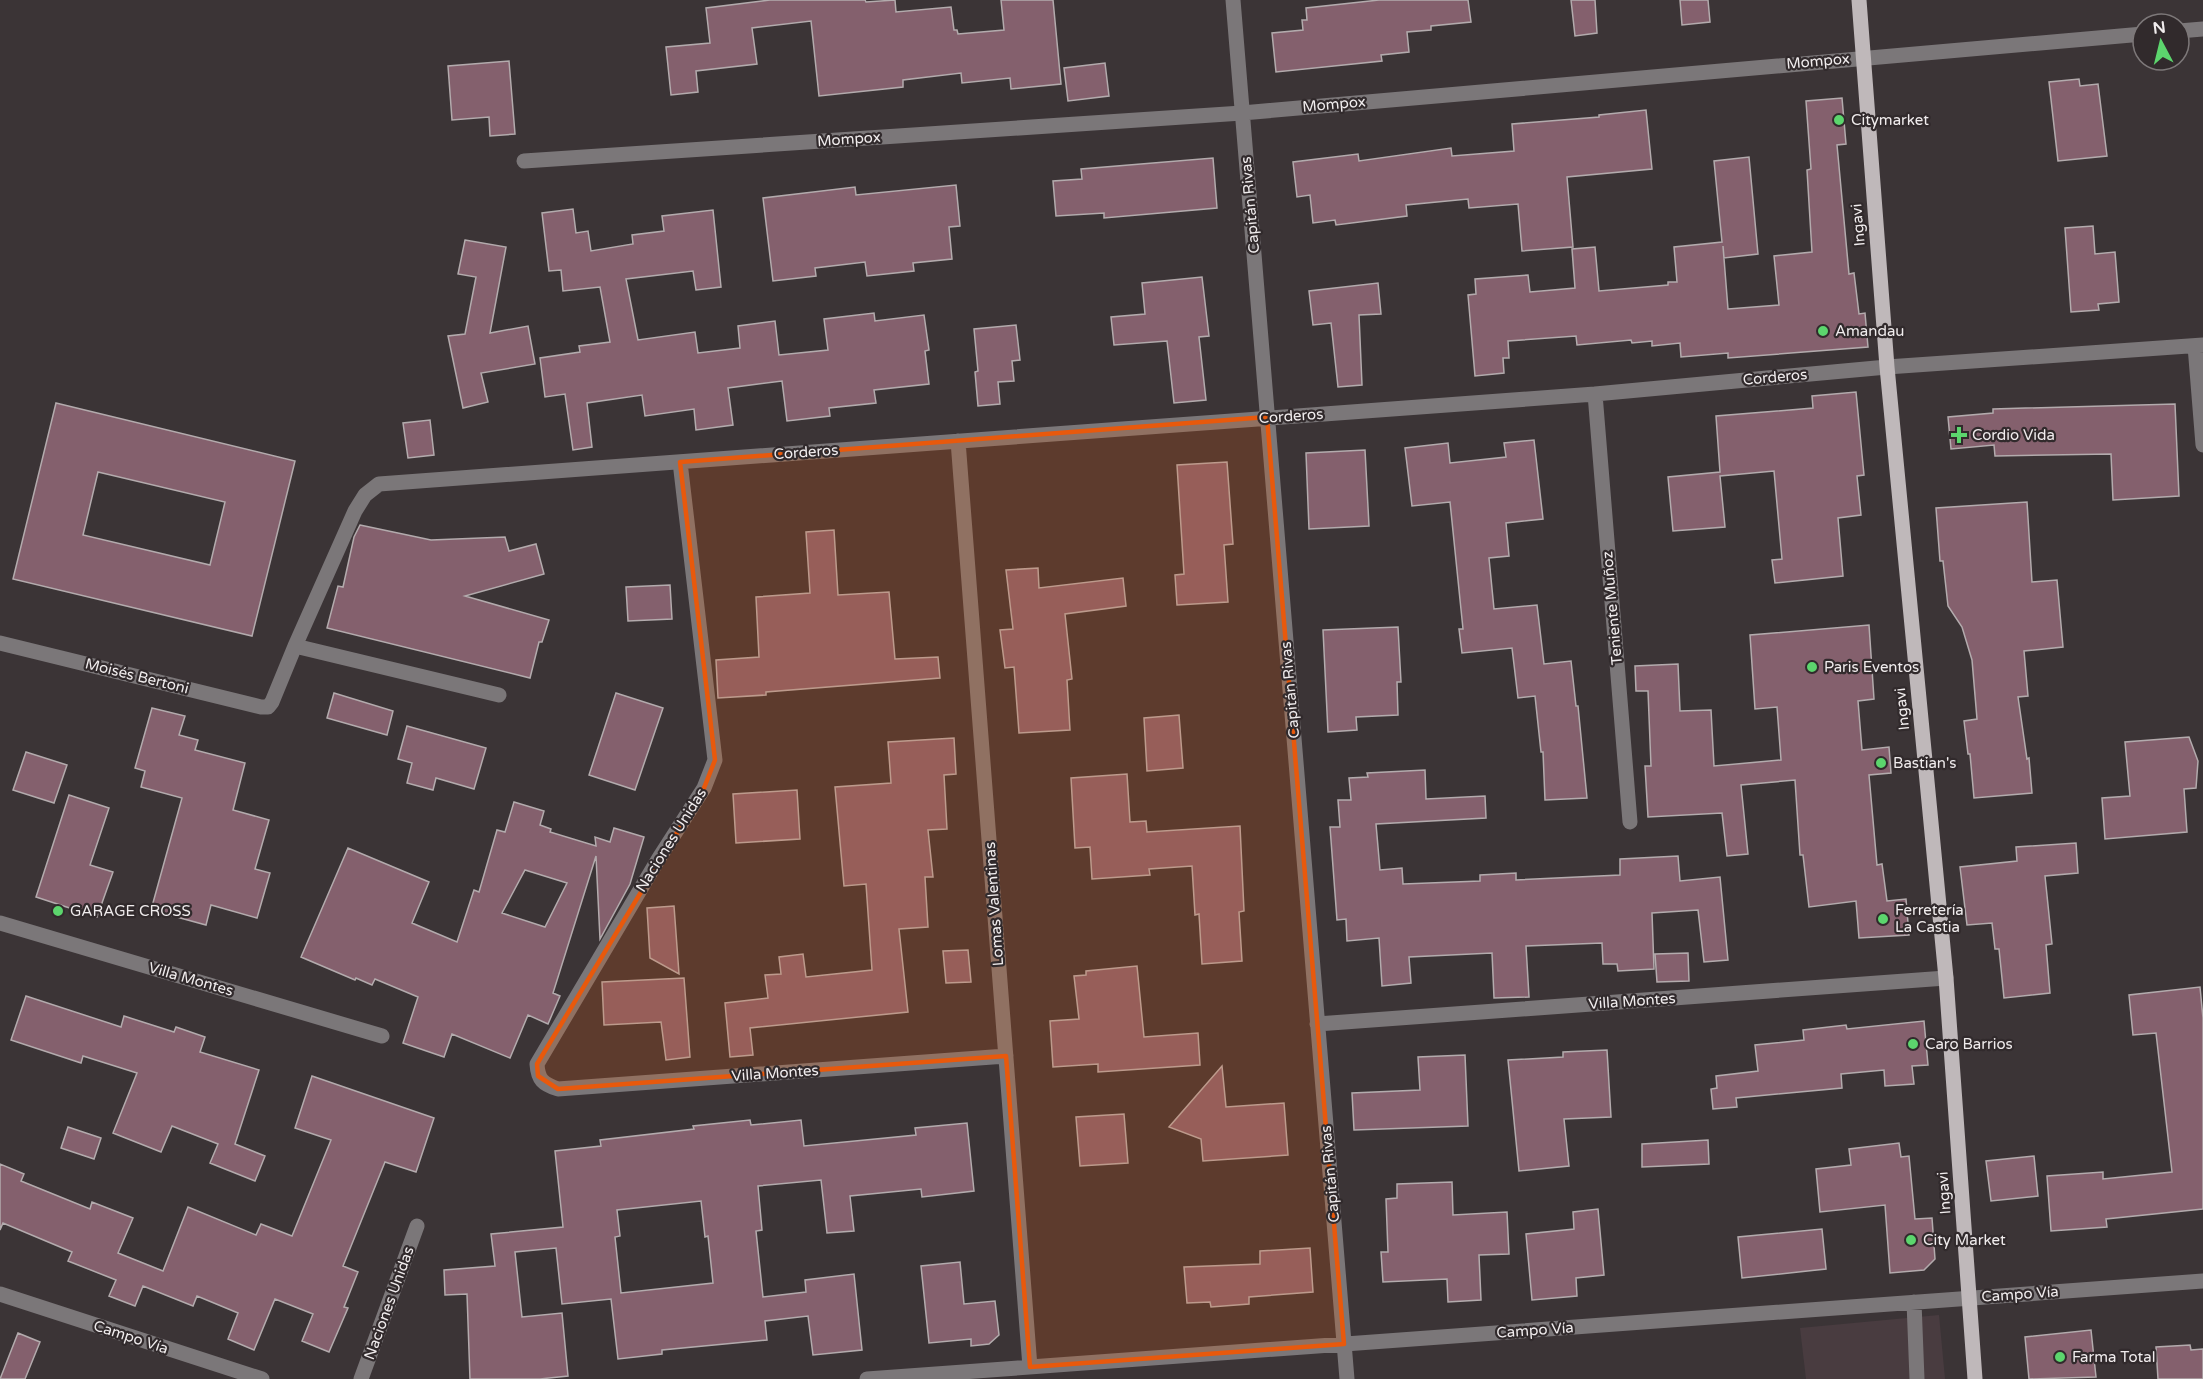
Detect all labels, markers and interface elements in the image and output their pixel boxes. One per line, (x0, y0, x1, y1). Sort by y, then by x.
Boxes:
north arrow (2131, 12, 2191, 72)
text: N (2152, 17, 2167, 39)
street label: Mompox (1785, 49, 1851, 73)
street label: Mompox (1301, 92, 1367, 116)
place label: Citymarket (1851, 111, 1929, 129)
marker: Citymarket (1832, 113, 1846, 127)
street label: Mompox (817, 128, 881, 150)
street label: Capitán Rivas (1237, 156, 1263, 254)
street label: Ingavi (1847, 203, 1869, 247)
place label: Amandau (1835, 322, 1904, 340)
marker: Amandau (1816, 324, 1830, 338)
street label: Corderos (1742, 365, 1808, 389)
street label: Corderos (1258, 405, 1324, 427)
marker: Cordio Vida (1950, 426, 1968, 444)
place label: Cordio Vida (1972, 426, 2055, 444)
street label: Corderos (773, 441, 839, 463)
street label: Teniente Muñoz (1598, 550, 1626, 666)
street label: Capitán Rivas (1277, 641, 1303, 739)
street label: Moisés Bertoni (83, 654, 191, 698)
place label: Paris Eventos (1824, 658, 1919, 676)
marker: Paris Eventos (1805, 660, 1819, 674)
street label: Ingavi (1891, 687, 1913, 731)
place label: Bastian's (1893, 754, 1957, 772)
marker: Bastian's (1874, 756, 1888, 770)
street label: Naciones Unidas (632, 785, 710, 895)
street label: Lomas Valentinas (981, 841, 1007, 967)
place label: Ferretería La Castia (1895, 901, 1964, 936)
place label: GARAGE CROSS (70, 902, 191, 920)
marker: GARAGE CROSS (51, 904, 65, 918)
marker: Ferretería La Castia (1876, 912, 1890, 926)
street label: Villa Montes (146, 958, 236, 1000)
street label: Villa Montes (1588, 989, 1676, 1013)
place label: Caro Barrios (1925, 1035, 2013, 1053)
marker: Caro Barrios (1906, 1037, 1920, 1051)
street label: Villa Montes (731, 1061, 819, 1085)
street label: Capitán Rivas (1317, 1125, 1343, 1223)
street label: Ingavi (1934, 1171, 1954, 1215)
place label: City Market (1923, 1231, 2006, 1249)
marker: City Market (1904, 1233, 1918, 1247)
street label: Naciones Unidas (360, 1244, 418, 1362)
street label: Campo Vía (1981, 1282, 2059, 1306)
street label: Campo Vía (91, 1316, 171, 1358)
street label: Campo Vía (1496, 1318, 1574, 1342)
place label: Farma Total (2072, 1348, 2155, 1366)
marker: Farma Total (2053, 1350, 2067, 1364)

